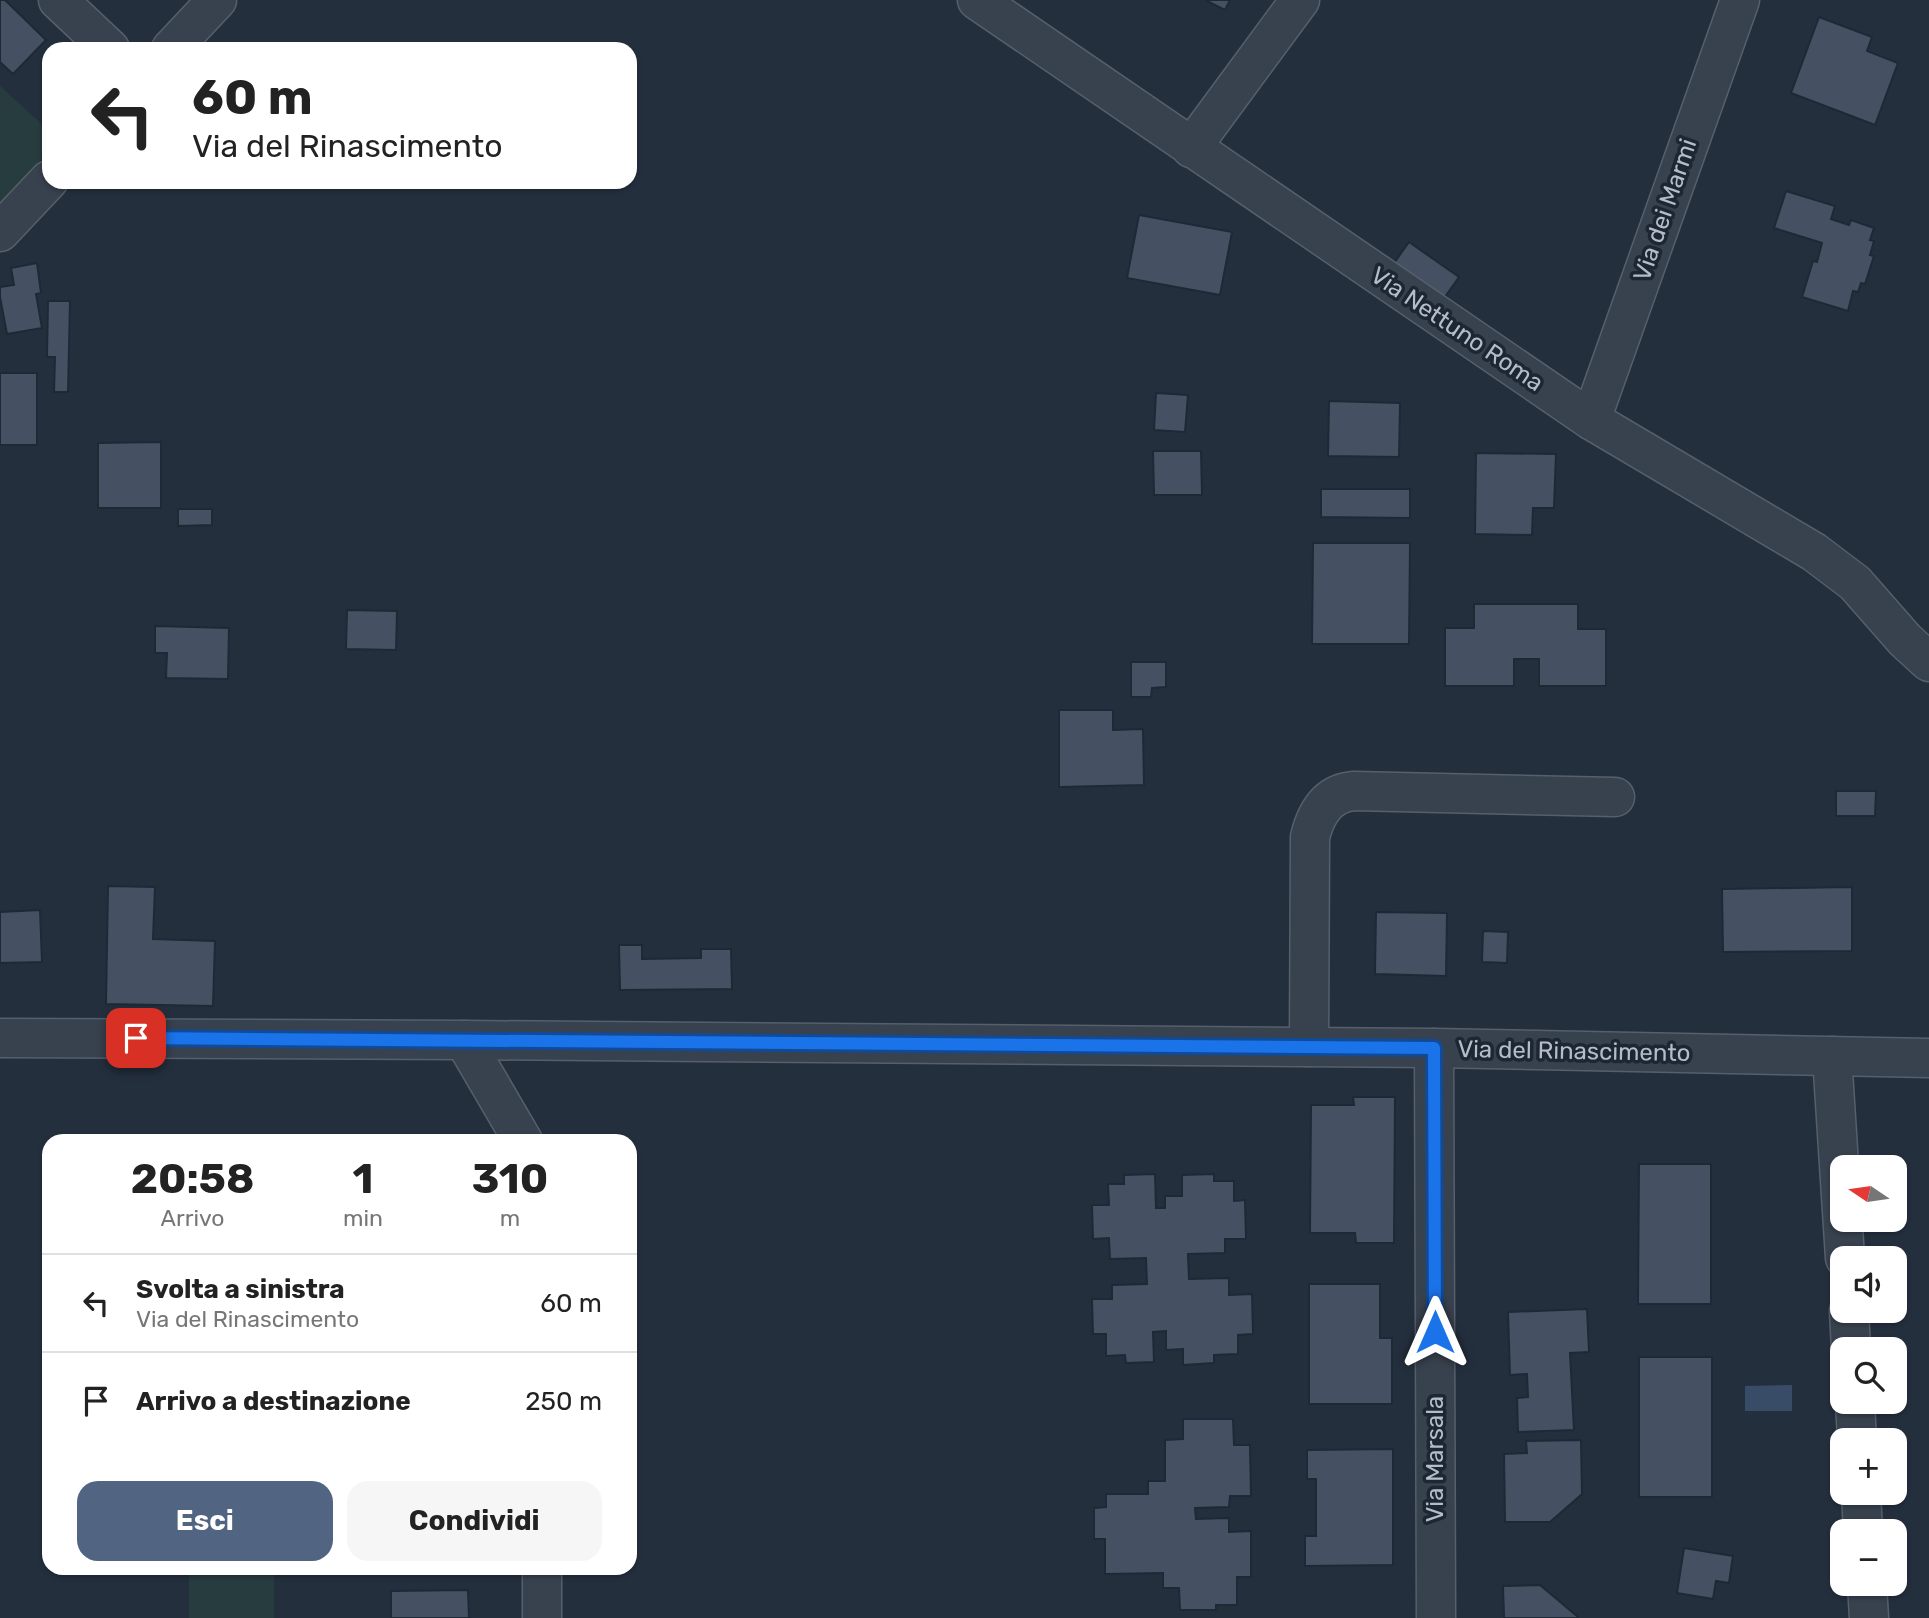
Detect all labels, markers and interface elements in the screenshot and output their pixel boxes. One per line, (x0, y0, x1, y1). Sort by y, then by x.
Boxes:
text: 60 m (192, 68, 313, 126)
icon: left (77, 70, 168, 161)
text: Via del Rinascimento (192, 127, 503, 165)
street label: Via dei Marmi (1628, 135, 1702, 285)
street label: Via Nettuno Roma (1365, 261, 1549, 397)
pin (106, 1008, 166, 1068)
icon: arrive (117, 1019, 155, 1057)
street label: Via del Rinascimento (1457, 1035, 1691, 1067)
text: 20:58 (131, 1154, 254, 1204)
text: 1 (353, 1154, 373, 1204)
text: 310 (472, 1154, 548, 1204)
north arrow (1830, 1155, 1908, 1232)
map controls (1830, 1155, 1907, 1596)
text: Arrivo (161, 1204, 225, 1232)
text: min (343, 1204, 383, 1232)
text: m (500, 1204, 520, 1232)
button: sound (1830, 1246, 1907, 1323)
text: Svolta a sinistra (136, 1274, 345, 1305)
icon: left (77, 1284, 115, 1322)
text: 60 m (540, 1288, 602, 1319)
position arrow (1398, 1295, 1472, 1369)
text: Via del Rinascimento (136, 1305, 359, 1333)
button: search (1830, 1337, 1907, 1414)
icon: arrive (77, 1382, 115, 1420)
text: Arrivo a destinazione (136, 1386, 411, 1417)
text: 250 m (525, 1386, 602, 1417)
street label: Via Marsala (1421, 1396, 1449, 1522)
button: + (1830, 1428, 1907, 1505)
button: Esci (77, 1481, 333, 1561)
button: Condividi (347, 1481, 602, 1561)
button: − (1830, 1519, 1907, 1596)

